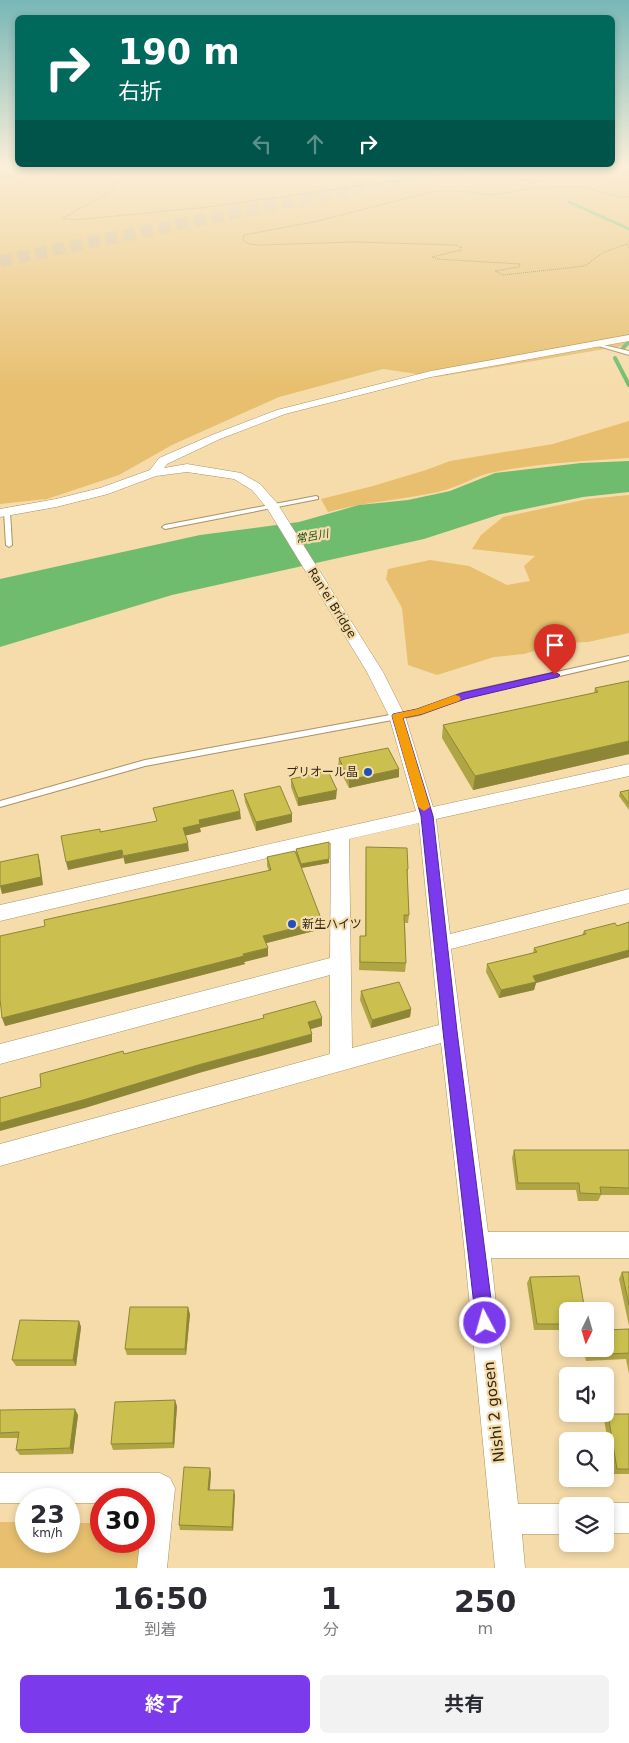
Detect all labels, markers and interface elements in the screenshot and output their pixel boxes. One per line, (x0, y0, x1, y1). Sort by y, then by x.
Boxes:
text: 190 m (118, 32, 240, 72)
icon: right (35, 35, 100, 100)
text: 右折 (118, 79, 162, 104)
icon: left (248, 130, 276, 158)
icon: ahead (301, 130, 329, 158)
icon: right (354, 130, 382, 158)
water label: 常呂川 (295, 527, 331, 546)
street label: Ran'ei Bridge (305, 565, 359, 641)
pin (534, 624, 576, 675)
icon: arrive (541, 631, 569, 659)
place label: プリオール晶 (286, 765, 358, 779)
marker: プリオール晶 (362, 766, 374, 778)
place label: 新生ハイツ (302, 917, 362, 931)
marker: 新生ハイツ (286, 918, 298, 930)
position arrow (458, 1296, 510, 1348)
north arrow (559, 1302, 614, 1358)
map controls (559, 1302, 614, 1552)
street label: Nishi 2 gosen (480, 1361, 508, 1463)
button: sound (559, 1367, 614, 1422)
button: search (559, 1432, 614, 1487)
speed limit sign: 30 (90, 1488, 155, 1553)
button: layers (559, 1497, 614, 1552)
text: 23 (30, 1500, 65, 1529)
text: km/h (32, 1526, 63, 1540)
text: 16:50 (113, 1581, 208, 1616)
text: 1 (321, 1581, 341, 1616)
text: 250 (454, 1584, 517, 1619)
text: m (477, 1619, 493, 1638)
text: 到着 (144, 1620, 176, 1639)
text: 分 (323, 1620, 339, 1639)
button: 終了 (20, 1675, 310, 1733)
button: 共有 (320, 1675, 609, 1733)

